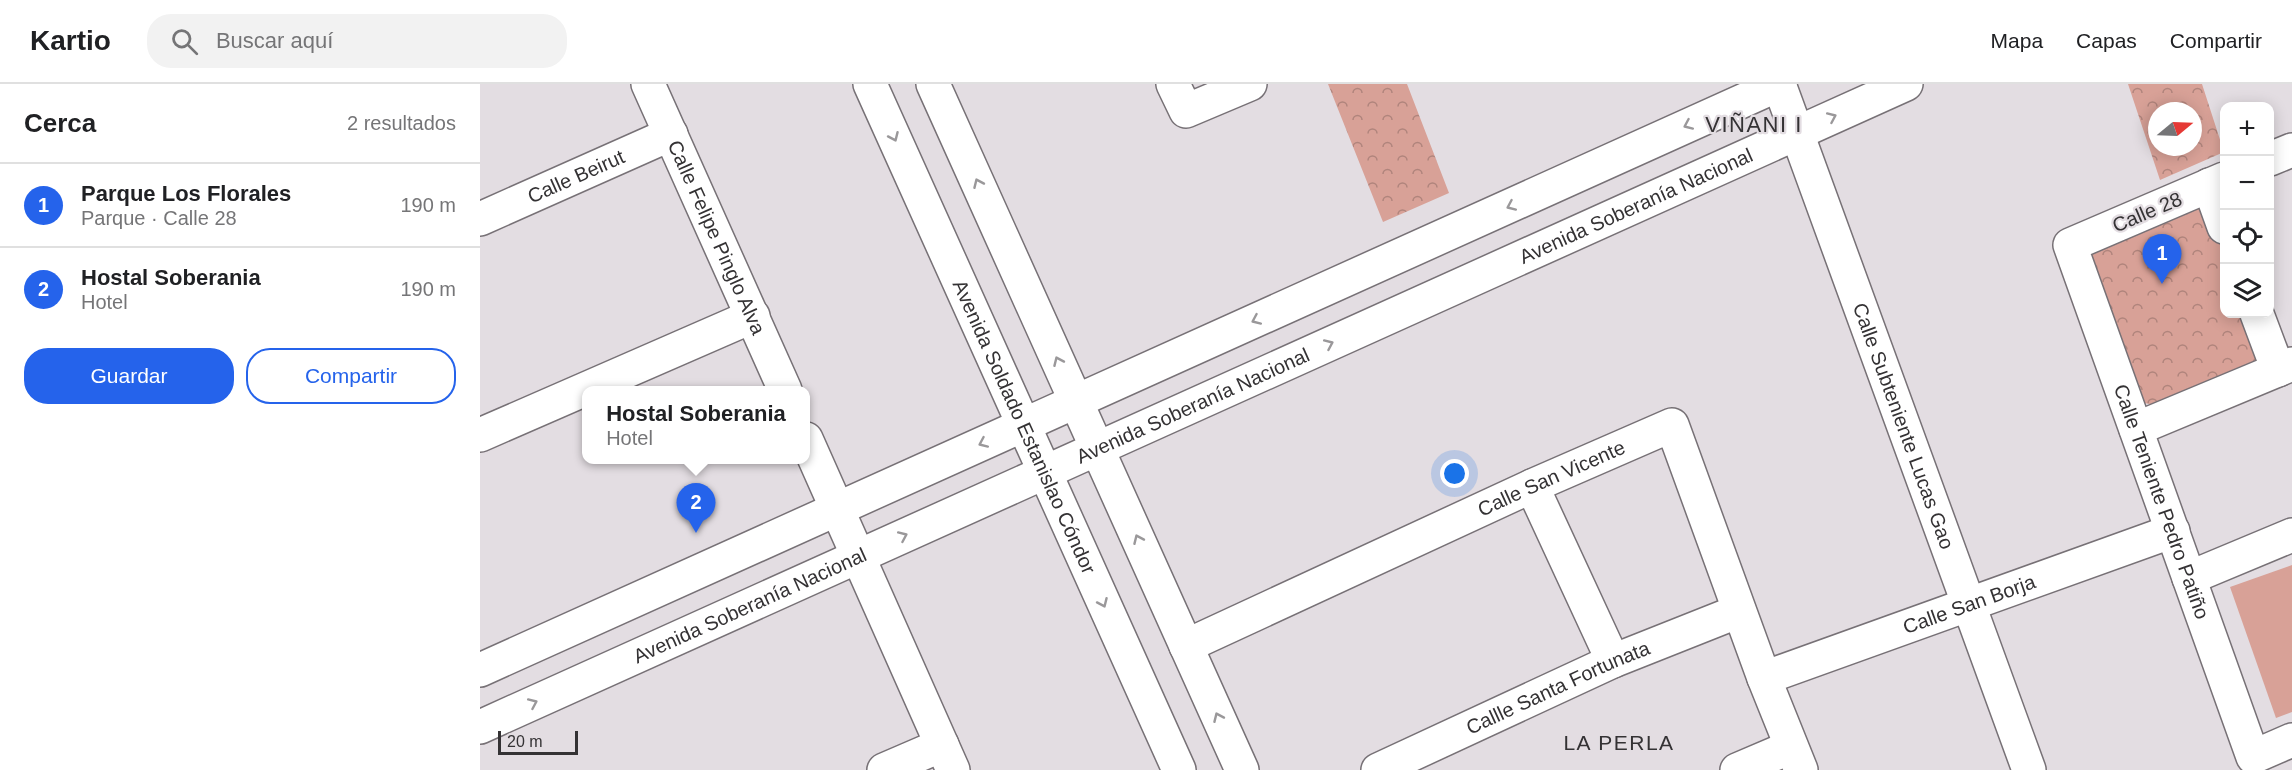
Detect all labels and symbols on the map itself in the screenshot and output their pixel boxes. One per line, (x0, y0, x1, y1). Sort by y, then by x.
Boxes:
north arrow (2148, 102, 2202, 156)
district label: VIÑANI I (1705, 112, 1803, 137)
one-way arrow (1826, 112, 1837, 124)
one-way arrow (1684, 118, 1695, 130)
one-way arrow (887, 131, 899, 142)
street label: Calle Felipe Pinglo Alva (664, 137, 770, 339)
street label: Avenida Soberanía Nacional (1516, 144, 1756, 268)
street label: Calle Beirut (524, 145, 628, 207)
one-way arrow (973, 178, 985, 189)
street label: Calle 28 (2109, 188, 2185, 236)
one-way arrow (1506, 198, 1517, 210)
pin: 1 (2142, 234, 2182, 284)
street label: Avenida Soldado Estanislao Cóndor (949, 276, 1100, 578)
street label: Calle Subteniente Lucas Gao (1849, 300, 1959, 552)
one-way arrow (1252, 313, 1263, 325)
one-way arrow (1323, 339, 1334, 351)
street label: Avenida Soberanía Nacional (1073, 343, 1313, 468)
one-way arrow (1053, 356, 1065, 367)
street label: Calle Teniente Pedro Patiño (2110, 381, 2214, 622)
one-way arrow (978, 436, 989, 448)
street label: Calle San Vicente (1474, 436, 1628, 521)
your location (1440, 459, 1469, 488)
pin: 2 (676, 484, 716, 533)
one-way arrow (896, 532, 907, 544)
one-way arrow (1133, 534, 1145, 545)
street label: Avenida Soberanía Nacional (630, 543, 870, 667)
street label: Calle San Borja (1900, 570, 2039, 638)
one-way arrow (1096, 596, 1108, 607)
street label: Callle Santa Fortunata (1463, 636, 1654, 739)
one-way arrow (527, 698, 538, 710)
one-way arrow (1213, 712, 1225, 723)
scale bar (498, 728, 578, 756)
district label: LA PERLA (1563, 731, 1675, 754)

